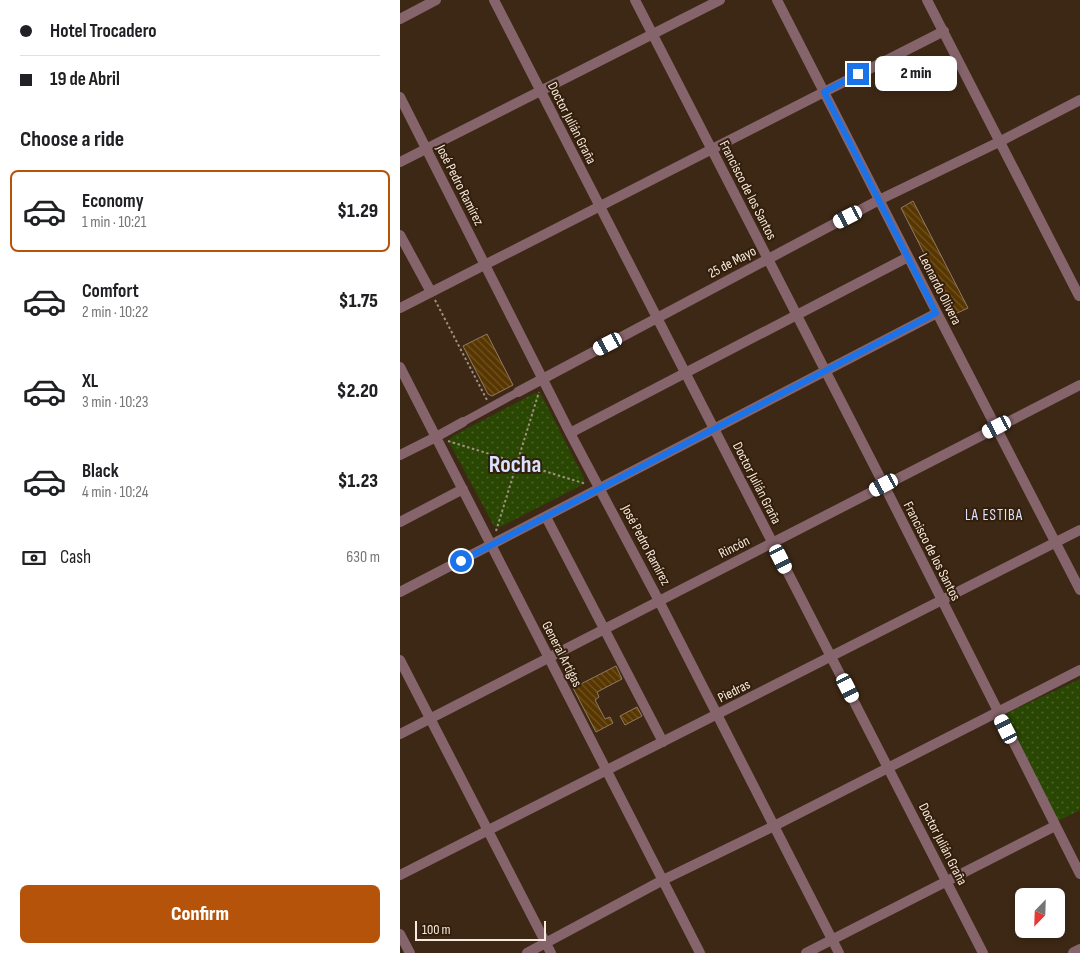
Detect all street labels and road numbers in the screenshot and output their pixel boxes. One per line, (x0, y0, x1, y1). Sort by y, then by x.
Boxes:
street label: Doctor Julián Graña (544, 79, 600, 167)
street label: Francisco de los Santos (716, 138, 780, 242)
street label: José Pedro Ramírez (432, 141, 488, 228)
street label: 25 de Mayo (705, 242, 759, 282)
street label: Leonardo Olivera (915, 250, 965, 328)
street label: Doctor Julián Graña (729, 439, 785, 527)
street label: Francisco de los Santos (900, 499, 964, 603)
street label: José Pedro Ramírez (617, 501, 674, 588)
street label: Rincón (716, 532, 752, 562)
street label: General Artigas (538, 618, 586, 690)
street label: Piedras (715, 676, 753, 706)
street label: Doctor Julián Graña (915, 800, 971, 888)

